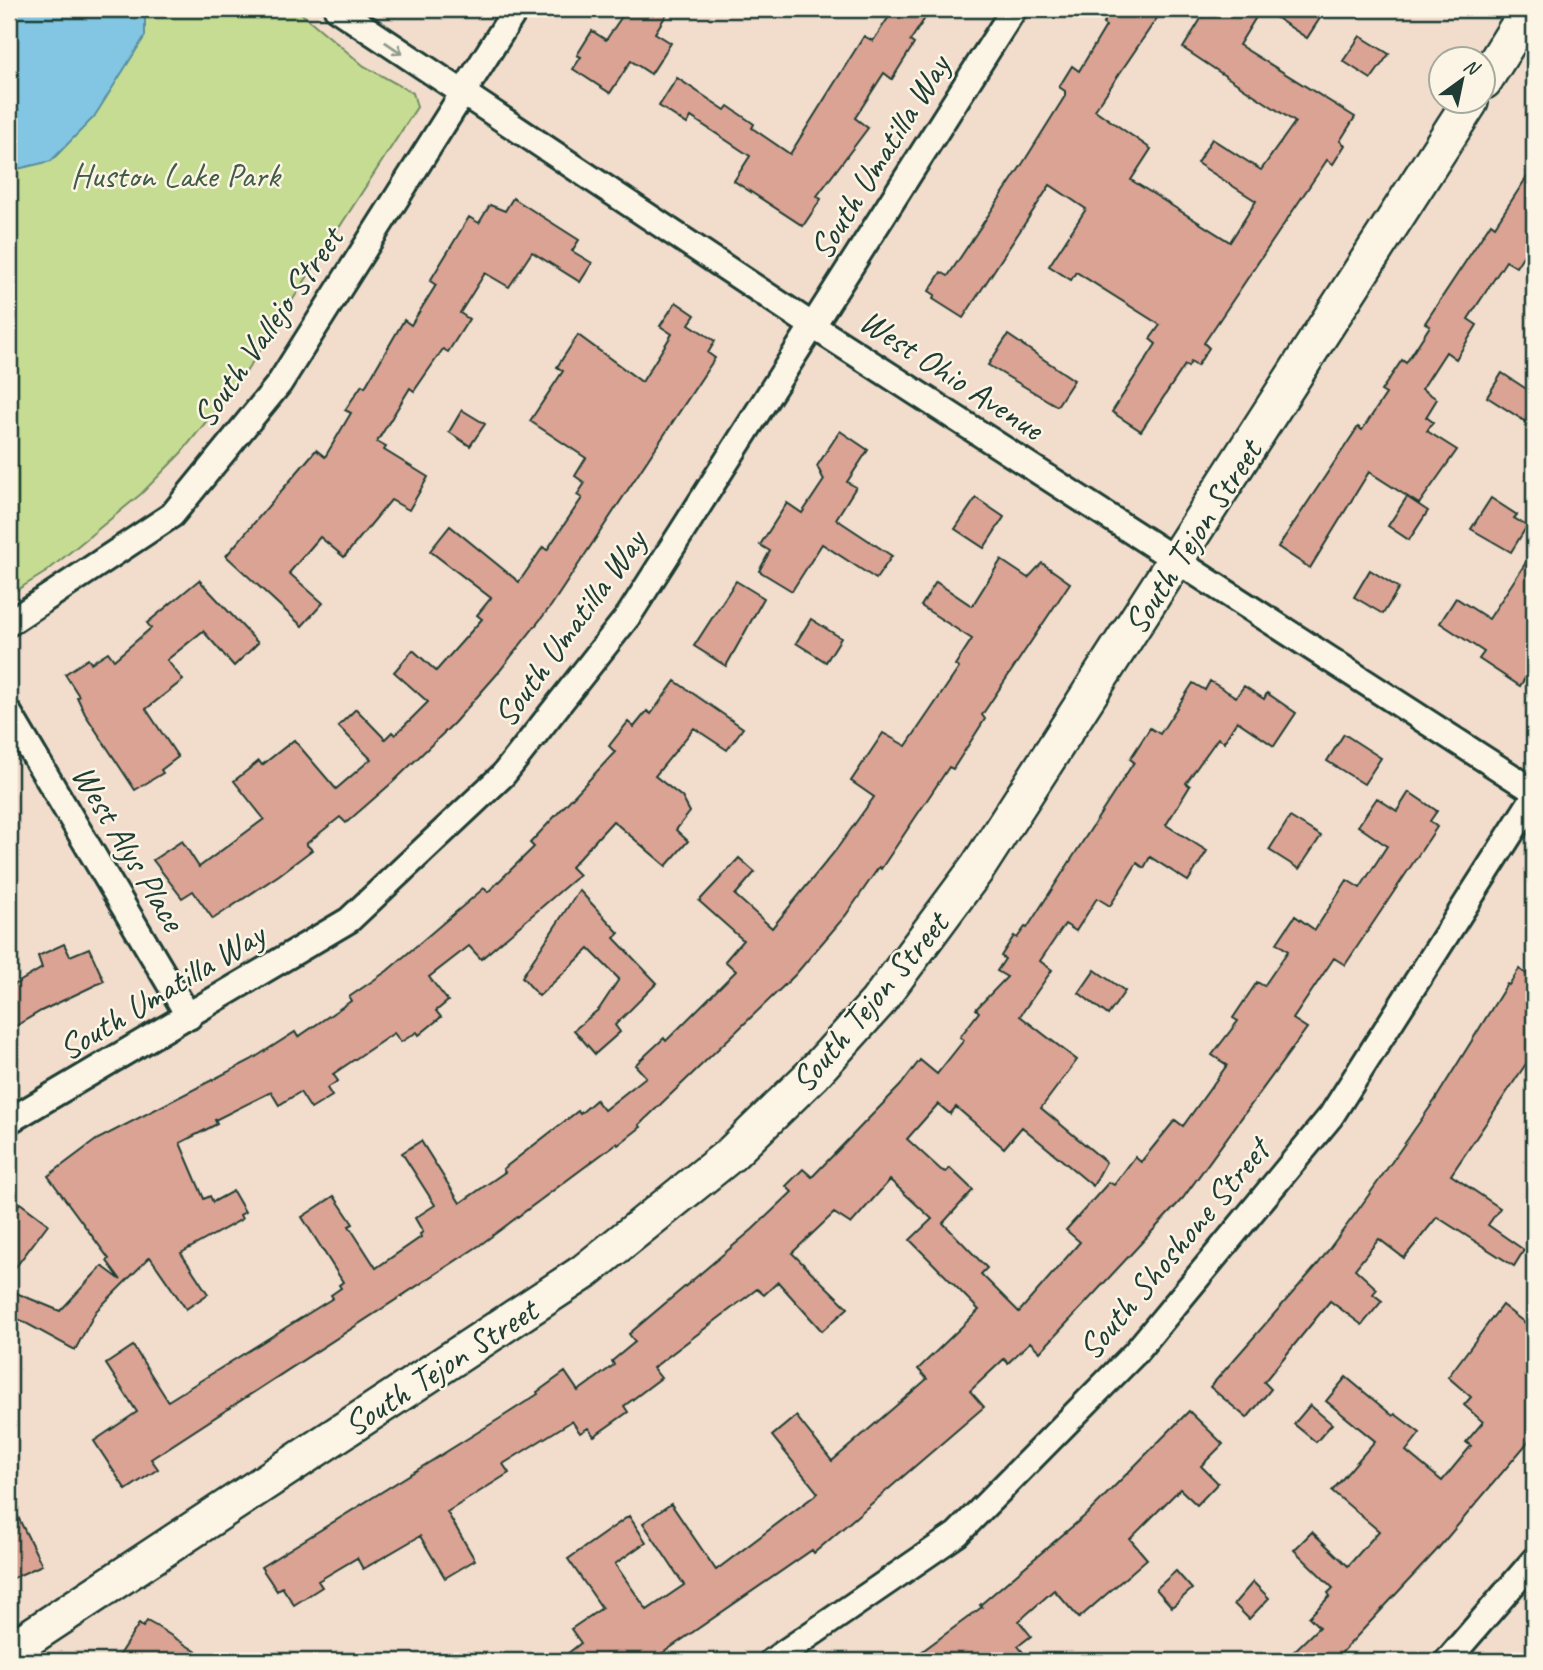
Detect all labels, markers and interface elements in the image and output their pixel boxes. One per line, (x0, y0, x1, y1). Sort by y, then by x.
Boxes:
one-way arrow (383, 41, 403, 55)
street label: South Umatilla Way (799, 44, 962, 268)
north arrow (1428, 46, 1498, 116)
text: N (1459, 53, 1485, 82)
park label: Huston Lake Park (71, 153, 282, 198)
street label: South Vallejo Street (182, 215, 355, 436)
street label: West Ohio Avenue (851, 298, 1054, 452)
street label: South Tejon Street (1113, 429, 1274, 643)
street label: South Umatilla Way (483, 518, 658, 736)
street label: West Alys Place (61, 756, 197, 941)
street label: South Tejon Street (781, 900, 960, 1102)
street label: South Umatilla Way (50, 911, 275, 1071)
street label: South Shoshone Street (1068, 1126, 1282, 1369)
street label: South Tejon Street (335, 1286, 549, 1447)

